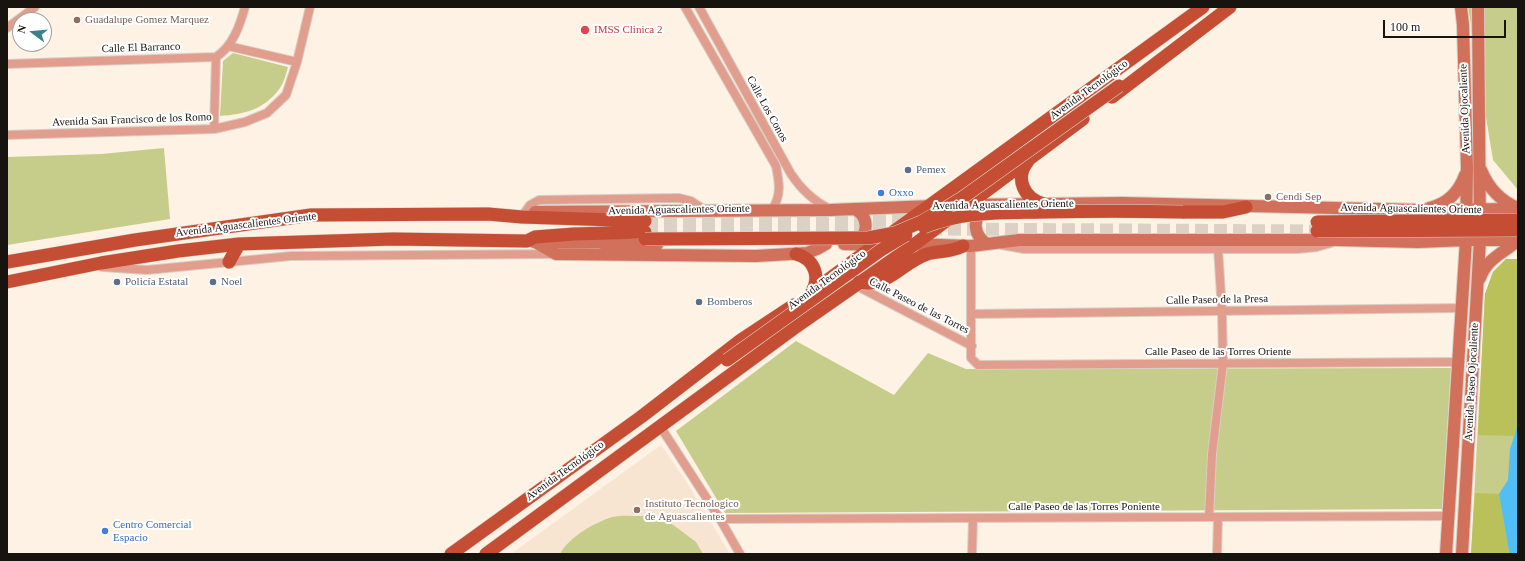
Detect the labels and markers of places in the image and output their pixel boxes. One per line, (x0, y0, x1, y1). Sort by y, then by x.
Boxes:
place label: Guadalupe Gomez Marquez (85, 13, 209, 27)
marker: Guadalupe Gomez Marquez (72, 15, 82, 25)
place label: IMSS Clinica 2 (594, 23, 662, 37)
marker: IMSS Clinica 2 (579, 24, 591, 36)
place label: Pemex (916, 163, 946, 177)
marker: Pemex (903, 165, 913, 175)
place label: Oxxo (889, 186, 913, 200)
marker: Oxxo (876, 188, 886, 198)
place label: Cendi Sep (1276, 190, 1322, 204)
marker: Cendi Sep (1263, 192, 1273, 202)
place label: Policía Estatal (125, 275, 188, 289)
place label: Noel (221, 275, 242, 289)
marker: Policía Estatal (112, 277, 122, 287)
marker: Noel (208, 277, 218, 287)
place label: Bomberos (707, 295, 752, 309)
marker: Bomberos (694, 297, 704, 307)
place label: Instituto Tecnologico de Aguascalientes (645, 497, 739, 523)
marker: Instituto Tecnologico de Aguascalientes (632, 505, 642, 515)
place label: Centro Comercial Espacio (113, 518, 192, 544)
marker: Centro Comercial Espacio (100, 526, 110, 536)

